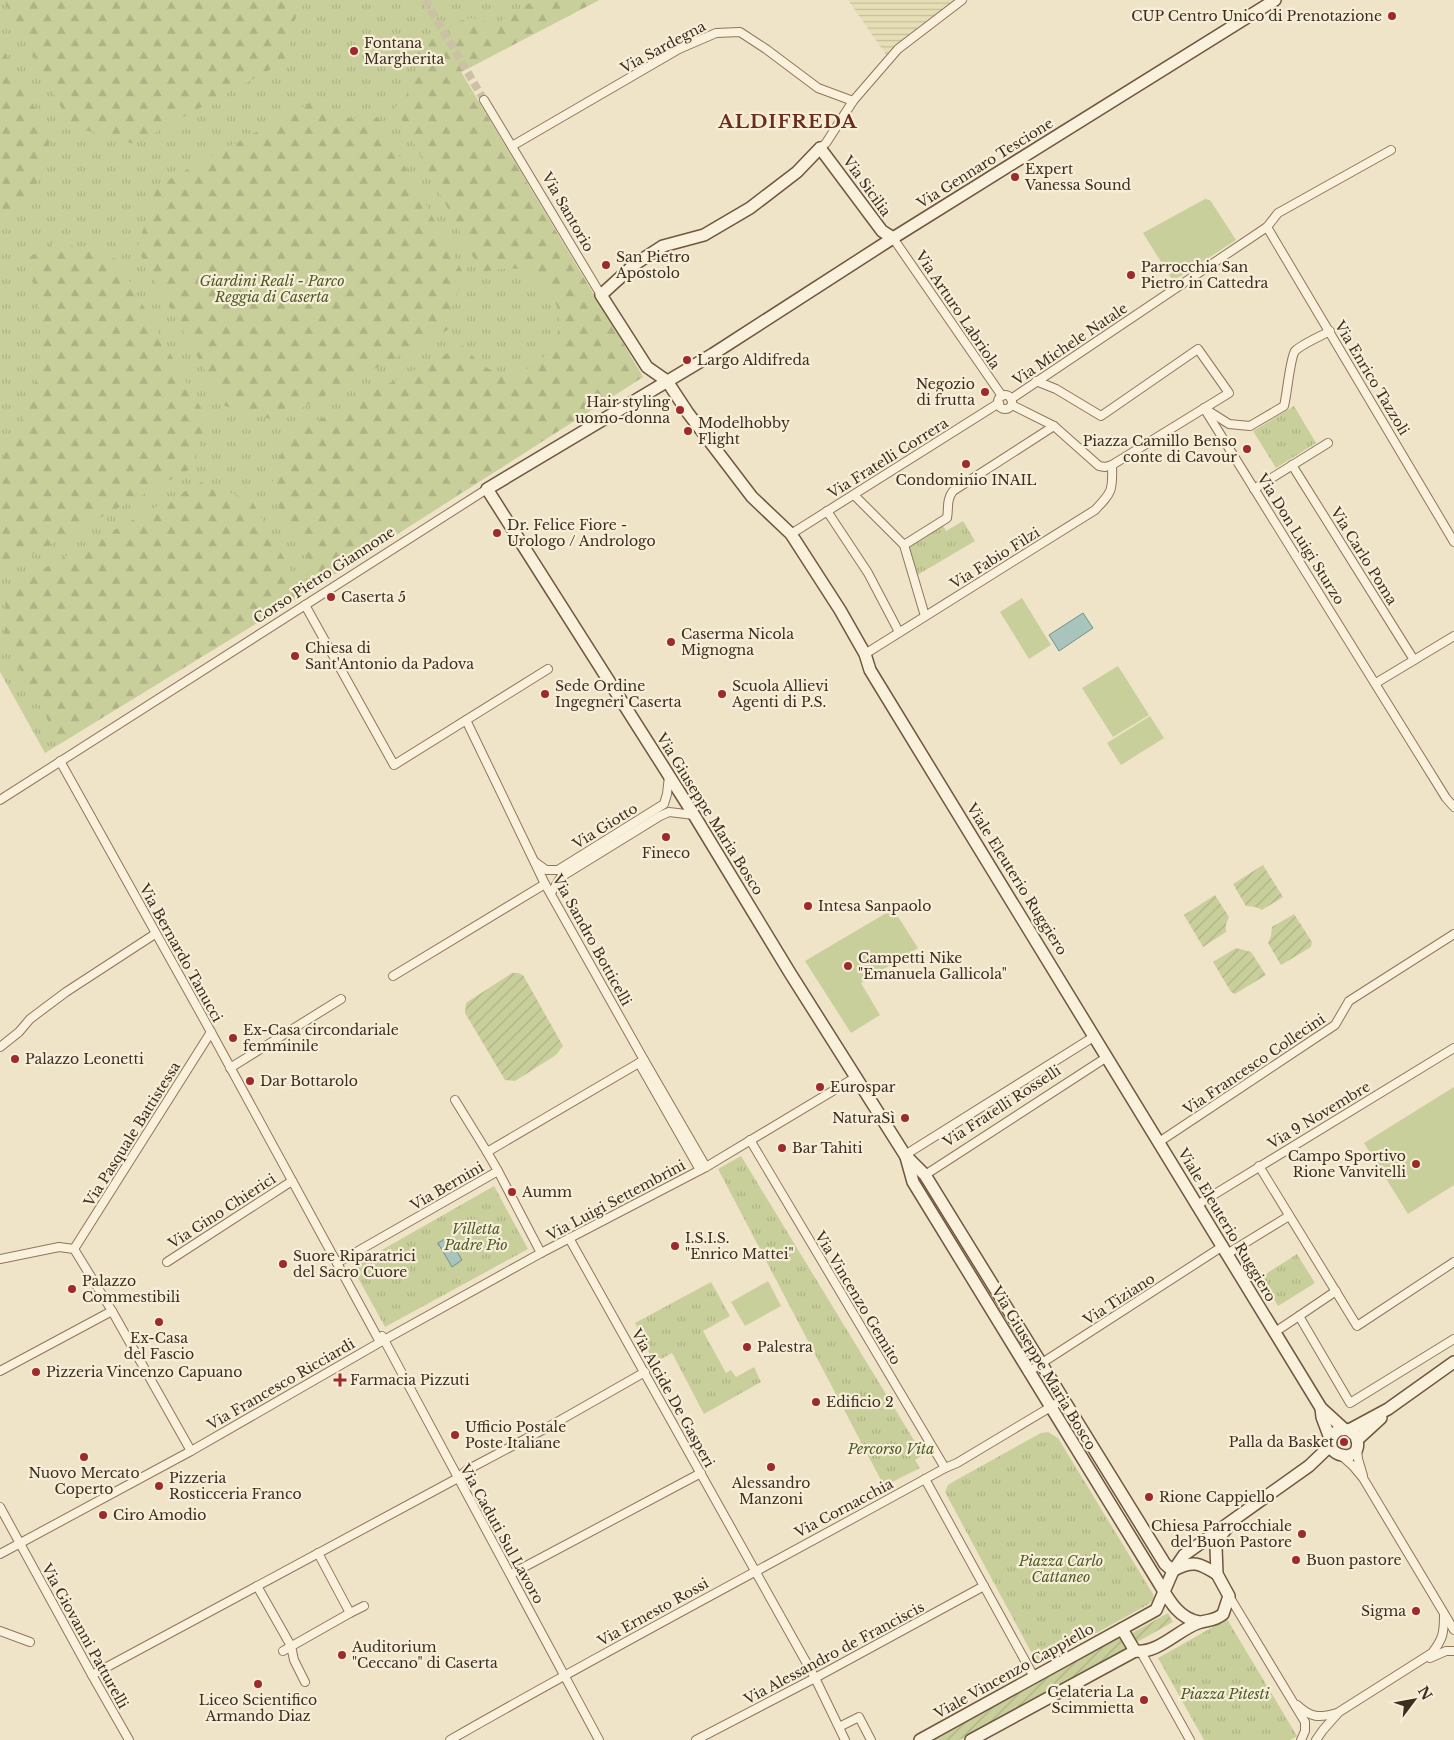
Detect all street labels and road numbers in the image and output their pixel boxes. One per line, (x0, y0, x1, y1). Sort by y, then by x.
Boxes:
street label: Via Sardegna (616, 17, 709, 77)
street label: Via Gennaro Tescione (913, 114, 1056, 213)
street label: Via Sicilia (838, 151, 895, 220)
street label: Via Santorio (538, 168, 598, 255)
street label: Via Arturo Labriola (911, 247, 1004, 373)
street label: Via Michele Natale (1008, 299, 1131, 390)
street label: Via Enrico Tazzoli (1330, 317, 1413, 439)
street label: Via Fratelli Correra (824, 414, 952, 503)
street label: Via Don Luigi Sturzo (1253, 469, 1349, 608)
street label: Via Carlo Poma (1326, 503, 1401, 608)
street label: Corso Pietro Giannone (250, 523, 398, 627)
street label: Via Fabio Filzi (946, 523, 1043, 593)
street label: Via Giuseppe Maria Bosco (652, 729, 767, 898)
street label: Via Giotto (568, 799, 641, 854)
street label: Viale Eleuterio Ruggiero (962, 799, 1071, 958)
street label: Via Sandro Botticelli (548, 870, 636, 1009)
street label: Via Bernardo Tanucci (135, 880, 227, 1025)
street label: Via Francesco Collecini (1179, 1010, 1329, 1119)
street label: Via Pasquale Battistessa (79, 1058, 184, 1211)
street label: Via Fratelli Rosselli (939, 1061, 1064, 1151)
street label: Via 9 Novembre (1264, 1077, 1373, 1153)
street label: Viale Eleuterio Ruggiero (1174, 1144, 1280, 1305)
street label: Via Luigi Settembrini (543, 1156, 689, 1245)
street label: Via Bernini (406, 1158, 487, 1215)
street label: Via Gino Chierici (164, 1169, 279, 1253)
street label: Via Vincenzo Gemito (810, 1227, 905, 1368)
street label: Via Tiziano (1079, 1269, 1158, 1329)
street label: Via Giuseppe Maria Bosco (987, 1282, 1100, 1453)
street label: Via Alcide De Gasperi (627, 1325, 719, 1471)
street label: Via Francesco Ricciardi (203, 1334, 358, 1434)
street label: Via Caduti Sul Lavoro (456, 1460, 548, 1607)
street label: Via Cornacchia (791, 1474, 897, 1542)
street label: Via Giovanni Patturelli (37, 1560, 132, 1712)
street label: Via Ernesto Rossi (593, 1574, 712, 1650)
street label: Via Alessandro de Franciscis (740, 1598, 927, 1709)
street label: Viale Vincenzo Cappiello (930, 1620, 1097, 1723)

